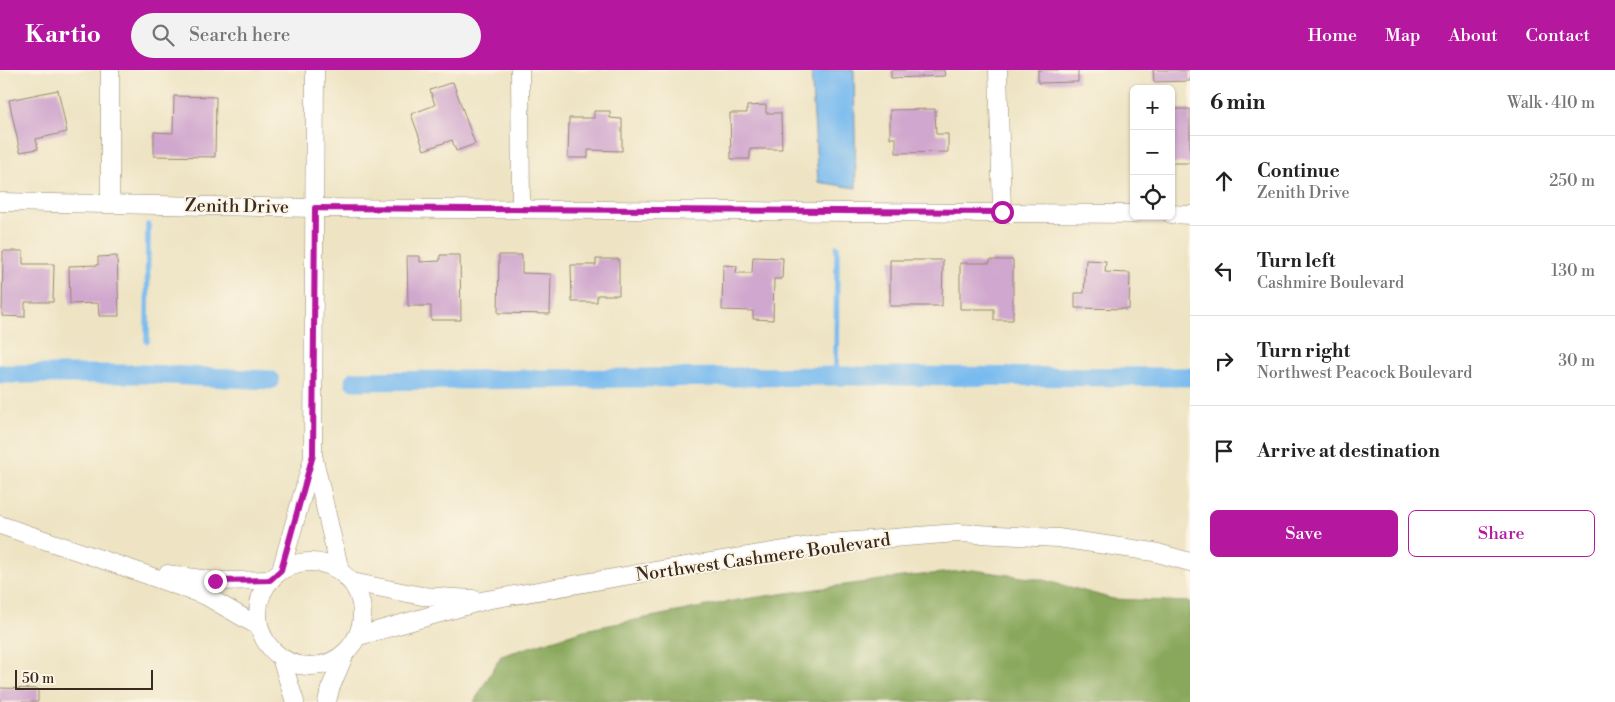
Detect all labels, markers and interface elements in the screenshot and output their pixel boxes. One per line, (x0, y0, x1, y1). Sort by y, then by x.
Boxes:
search box (131, 13, 481, 58)
text: Kartio (25, 20, 101, 50)
icon: search (149, 21, 177, 49)
text: Search here (189, 23, 290, 47)
text: Home (1308, 24, 1357, 47)
text: Map (1385, 24, 1421, 47)
text: About (1449, 24, 1498, 47)
text: Contact (1526, 24, 1590, 47)
map controls (1130, 85, 1175, 220)
button: + (1130, 85, 1175, 130)
text: 6 min (1210, 90, 1265, 116)
text: Walk · 410 m (1507, 93, 1595, 113)
button: − (1130, 130, 1175, 175)
text: Continue (1257, 159, 1340, 183)
icon: ahead (1210, 167, 1238, 195)
text: 250 m (1549, 171, 1595, 191)
button: locate (1130, 175, 1175, 220)
text: Zenith Drive (1257, 183, 1350, 203)
street label: Zenith Drive (185, 194, 289, 219)
route start (991, 201, 1014, 224)
text: Turn left (1257, 249, 1336, 273)
icon: left (1210, 257, 1238, 285)
text: 130 m (1551, 261, 1595, 281)
text: Cashmire Boulevard (1257, 273, 1404, 293)
text: Turn right (1257, 339, 1350, 363)
icon: right (1210, 347, 1238, 375)
text: 30 m (1558, 351, 1595, 371)
text: Northwest Peacock Boulevard (1257, 363, 1472, 383)
icon: arrive (1210, 437, 1238, 465)
text: Arrive at destination (1257, 439, 1440, 463)
button: Save (1210, 510, 1398, 557)
button: Share (1408, 510, 1595, 557)
street label: Northwest Cashmere Boulevard (634, 528, 893, 587)
route end (204, 570, 227, 593)
scale bar (15, 667, 152, 690)
text: 50 m (22, 670, 54, 688)

